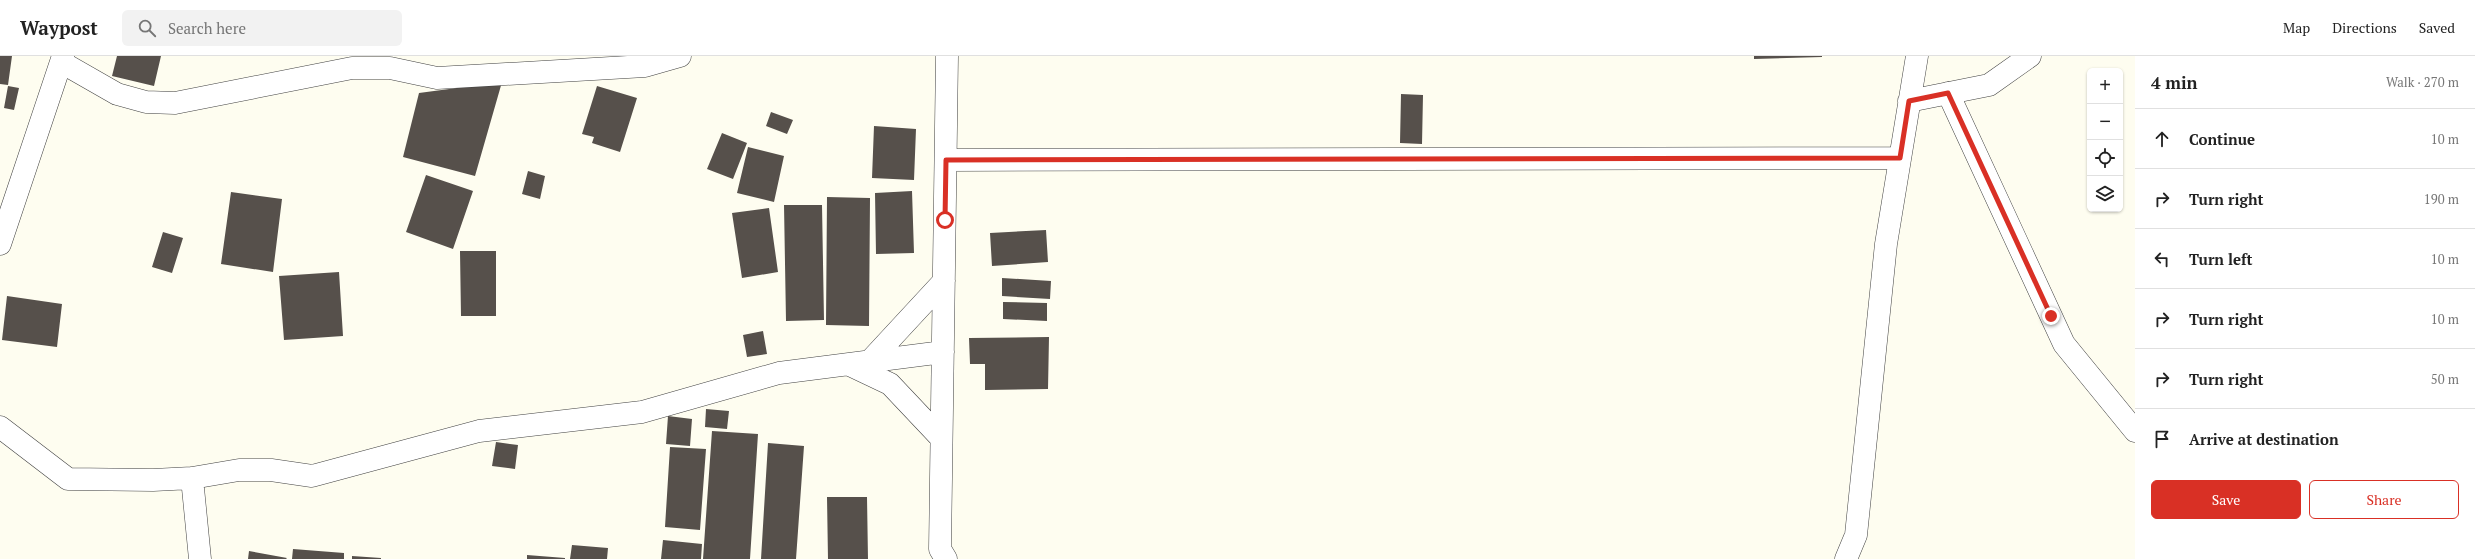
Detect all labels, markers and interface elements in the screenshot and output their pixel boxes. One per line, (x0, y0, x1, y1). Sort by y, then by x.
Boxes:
search box (122, 10, 402, 46)
text: Waypost (20, 15, 98, 40)
icon: search (136, 17, 158, 39)
text: Search here (168, 18, 246, 38)
text: Map (2283, 18, 2310, 37)
text: Directions (2332, 18, 2397, 37)
text: Saved (2419, 18, 2455, 37)
map controls (2087, 68, 2123, 212)
button: + (2087, 68, 2123, 104)
text: 4 min (2151, 71, 2198, 94)
text: Walk · 270 m (2386, 73, 2459, 91)
button: − (2087, 104, 2123, 140)
icon: ahead (2151, 128, 2173, 150)
text: Continue (2189, 129, 2255, 149)
text: 10 m (2431, 130, 2459, 148)
button: locate (2087, 140, 2123, 176)
button: layers (2087, 176, 2123, 212)
icon: right (2151, 188, 2173, 210)
text: Turn right (2189, 189, 2264, 209)
text: 190 m (2424, 190, 2459, 208)
route start (936, 211, 954, 229)
icon: left (2151, 248, 2173, 270)
text: Turn left (2189, 249, 2253, 269)
text: 10 m (2431, 250, 2459, 268)
route end (2042, 307, 2060, 325)
icon: right (2151, 308, 2173, 330)
text: Turn right (2189, 309, 2264, 329)
text: 10 m (2431, 310, 2459, 328)
icon: right (2151, 368, 2173, 390)
text: Turn right (2189, 369, 2264, 389)
text: 50 m (2431, 370, 2459, 388)
icon: arrive (2151, 428, 2173, 450)
text: Arrive at destination (2189, 429, 2339, 449)
button: Save (2151, 480, 2301, 519)
button: Share (2309, 480, 2459, 519)

